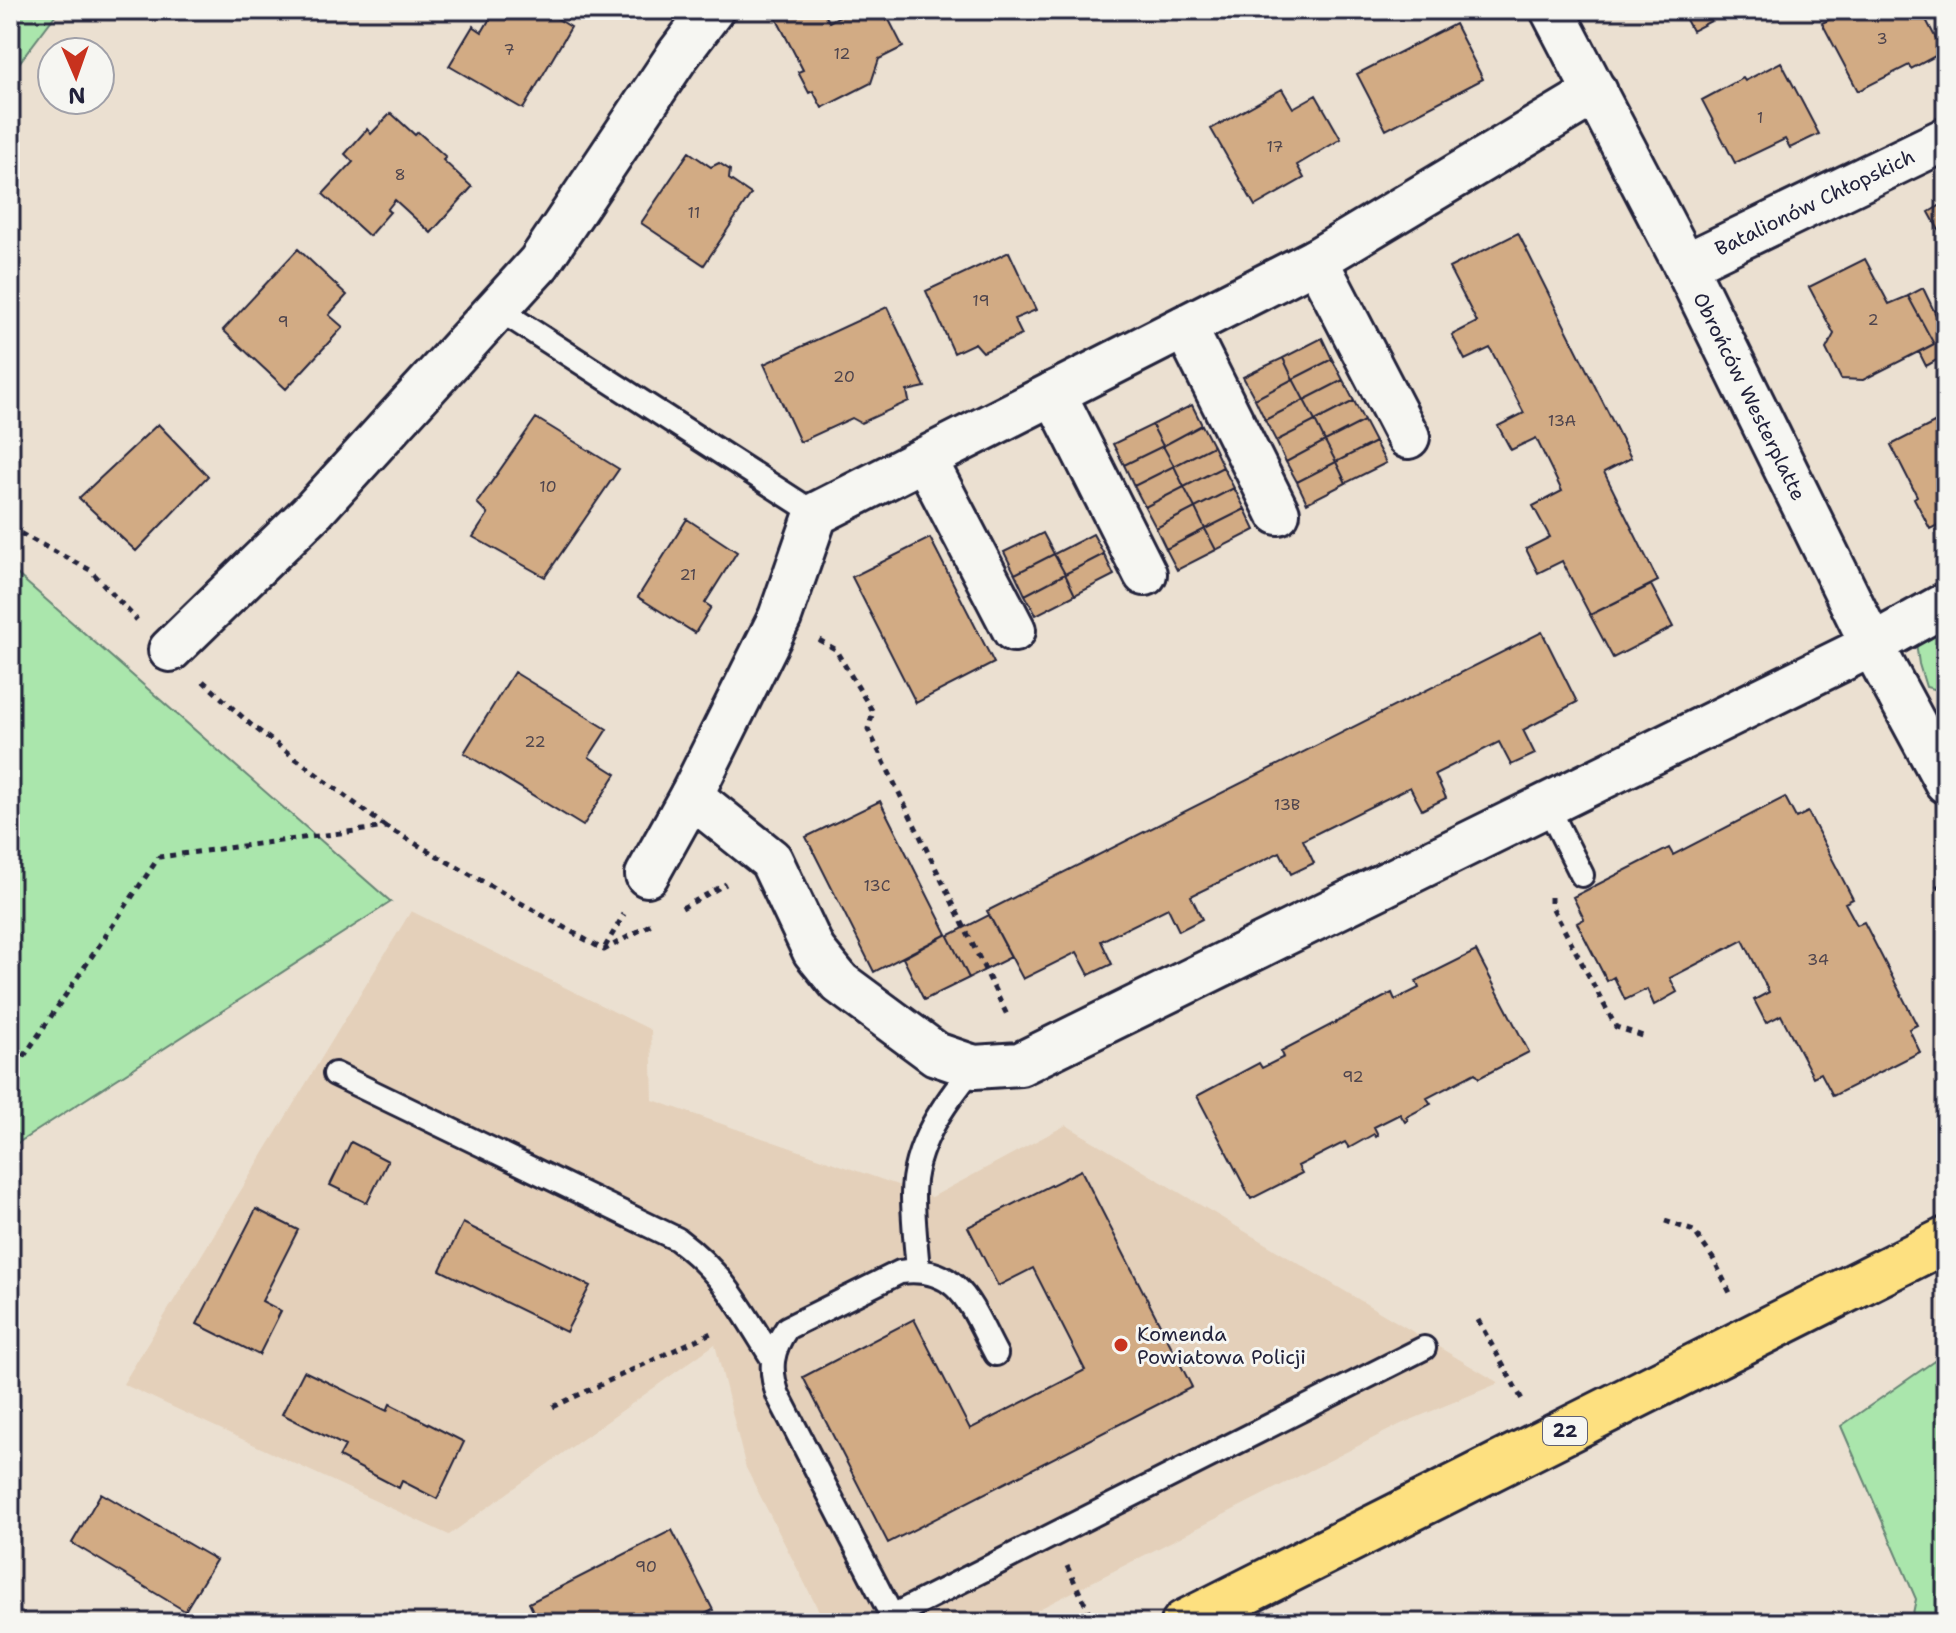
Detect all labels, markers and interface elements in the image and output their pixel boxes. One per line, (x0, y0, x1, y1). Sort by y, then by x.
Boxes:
house number: 3 (1876, 28, 1888, 49)
north arrow (36, 36, 116, 116)
house number: 7 (503, 39, 515, 60)
house number: 12 (833, 43, 851, 64)
text: N (67, 81, 86, 110)
house number: 1 (1757, 107, 1763, 128)
house number: 17 (1266, 136, 1284, 157)
street label: Batalionów Chłopskich (1711, 143, 1919, 262)
house number: 8 (394, 164, 406, 185)
house number: 11 (688, 202, 700, 223)
street label: Obrońców Westerplatte (1687, 288, 1812, 505)
house number: 19 (972, 290, 990, 311)
house number: 2 (1867, 309, 1879, 330)
house number: 9 (277, 311, 289, 332)
house number: 20 (833, 366, 855, 387)
house number: 13A (1548, 410, 1576, 431)
house number: 10 (539, 476, 557, 497)
house number: 21 (679, 564, 697, 585)
house number: 22 (524, 731, 546, 752)
house number: 13B (1274, 794, 1300, 815)
house number: 13C (864, 875, 891, 896)
house number: 34 (1807, 949, 1829, 970)
house number: 92 (1342, 1066, 1364, 1087)
place label: Komenda Powiatowa Policji (1137, 1321, 1306, 1370)
marker: Komenda Powiatowa Policji (1112, 1336, 1130, 1354)
road number: 22 (1543, 1417, 1587, 1445)
house number: 90 (635, 1556, 657, 1577)

